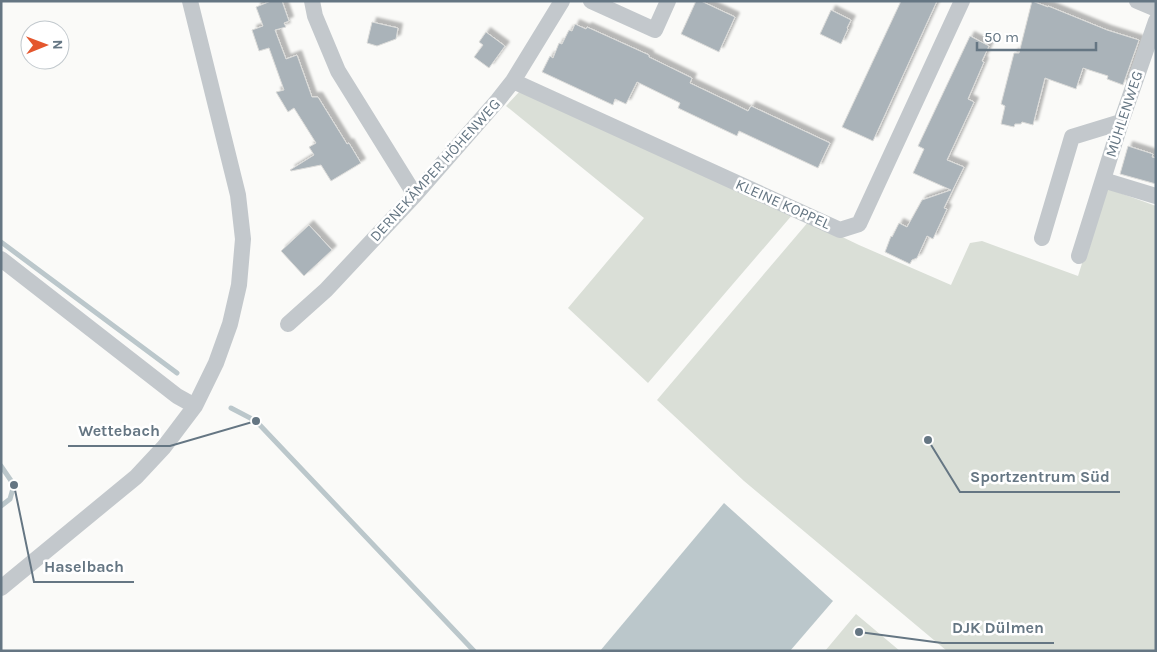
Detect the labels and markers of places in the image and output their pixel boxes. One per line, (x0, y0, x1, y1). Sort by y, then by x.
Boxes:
callout: Wettebach (68, 415, 170, 446)
callout: Sportzentrum Süd (960, 461, 1120, 492)
callout: Haselbach (34, 551, 134, 582)
callout: DJK Dülmen (942, 612, 1054, 643)

